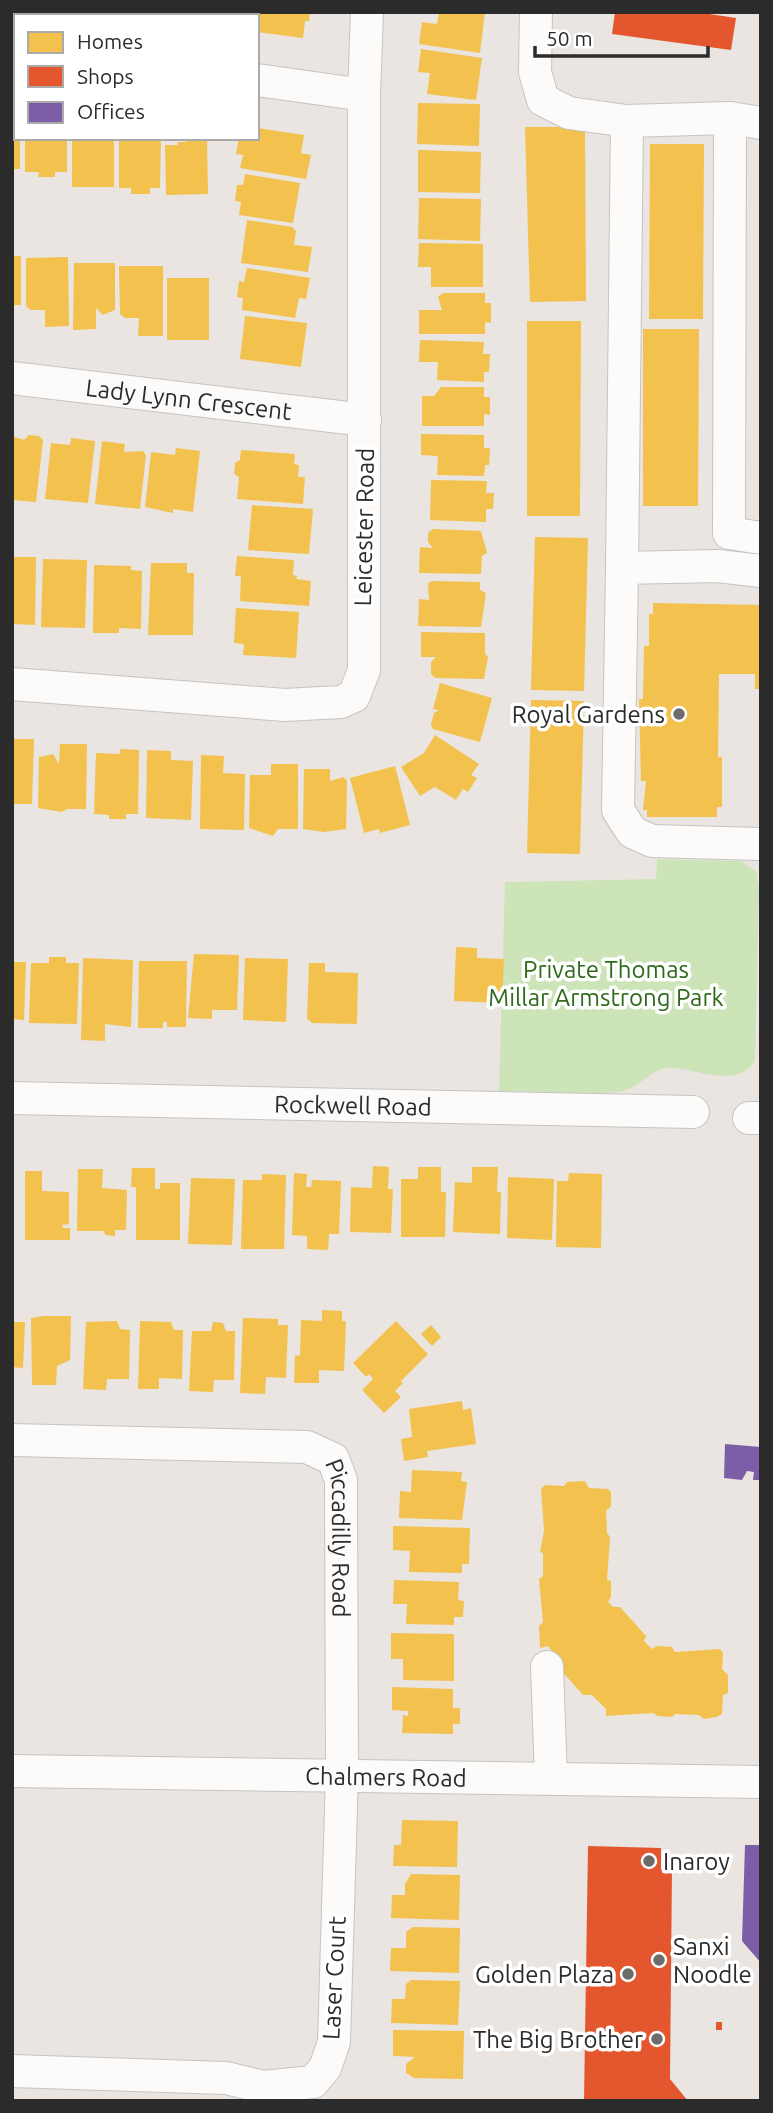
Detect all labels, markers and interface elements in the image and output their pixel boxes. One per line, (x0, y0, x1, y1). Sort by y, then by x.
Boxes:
legend (14, 14, 259, 140)
scale bar (535, 14, 708, 58)
text: 50 m (546, 26, 593, 50)
text: Homes (77, 29, 143, 53)
text: Shops (77, 64, 134, 88)
text: Offices (77, 99, 145, 123)
street label: Lady Lynn Crescent (84, 373, 294, 425)
street label: Leicester Road (349, 447, 379, 607)
place label: Royal Gardens (512, 701, 665, 728)
marker: Royal Gardens (671, 706, 687, 722)
park label: Private Thomas Millar Armstrong Park (488, 956, 724, 1011)
street label: Rockwell Road (274, 1090, 432, 1120)
street label: Piccadilly Road (321, 1455, 355, 1618)
street label: Chalmers Road (305, 1762, 467, 1791)
place label: Inaroy (663, 1848, 730, 1875)
marker: Inaroy (641, 1853, 657, 1869)
street label: Laser Court (317, 1915, 351, 2041)
place label: Sanxi Noodle (673, 1933, 752, 1988)
marker: Sanxi Noodle (651, 1952, 667, 1968)
place label: Golden Plaza (475, 1961, 614, 1988)
marker: Golden Plaza (620, 1966, 636, 1982)
place label: The Big Brother (473, 2026, 643, 2053)
marker: The Big Brother (649, 2031, 665, 2047)

